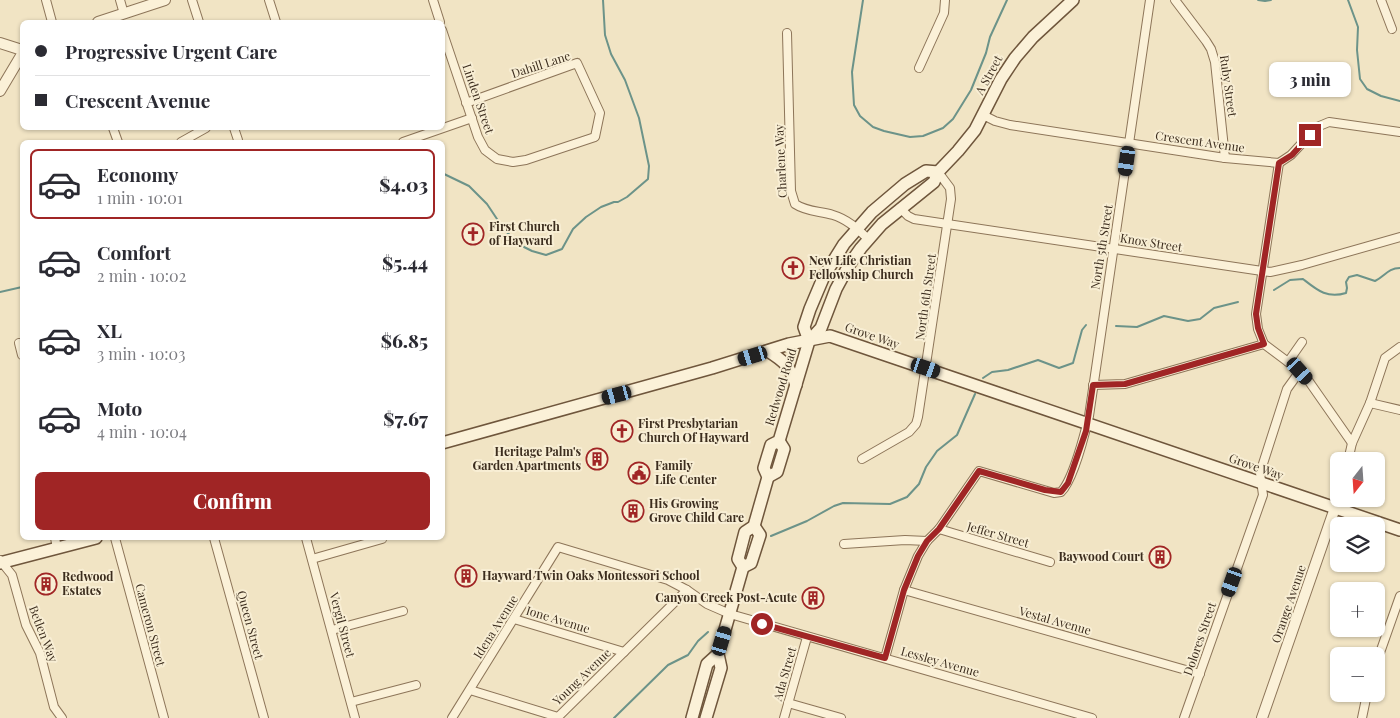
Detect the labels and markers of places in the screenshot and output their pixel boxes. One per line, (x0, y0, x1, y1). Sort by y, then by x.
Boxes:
place label: First Church of Hayward (489, 218, 560, 248)
church icon: First Church of Hayward (461, 222, 485, 246)
place label: New Life Christian Fellowship Church (809, 252, 914, 282)
church icon: New Life Christian Fellowship Church (781, 256, 805, 280)
place label: First Presbytarian Church Of Hayward (638, 415, 749, 445)
church icon: First Presbytarian Church Of Hayward (610, 419, 634, 443)
place label: Heritage Palm's Garden Apartments (472, 443, 581, 473)
building icon: Heritage Palm's Garden Apartments (585, 447, 609, 471)
place label: Family Life Center (655, 457, 717, 487)
public building icon: Family Life Center (627, 461, 651, 485)
place label: His Growing Grove Child Care (649, 495, 744, 525)
building icon: His Growing Grove Child Care (621, 499, 645, 523)
building icon: Baywood Court (1148, 545, 1172, 569)
place label: Baywood Court (1058, 548, 1145, 564)
building icon: Hayward Twin Oaks Montessori School (454, 564, 478, 588)
place label: Hayward Twin Oaks Montessori School (482, 567, 700, 583)
place label: Redwood Estates (62, 568, 114, 598)
building icon: Redwood Estates (34, 572, 58, 596)
building icon: Canyon Creek Post-Acute (801, 586, 825, 610)
place label: Canyon Creek Post-Acute (655, 589, 797, 605)

